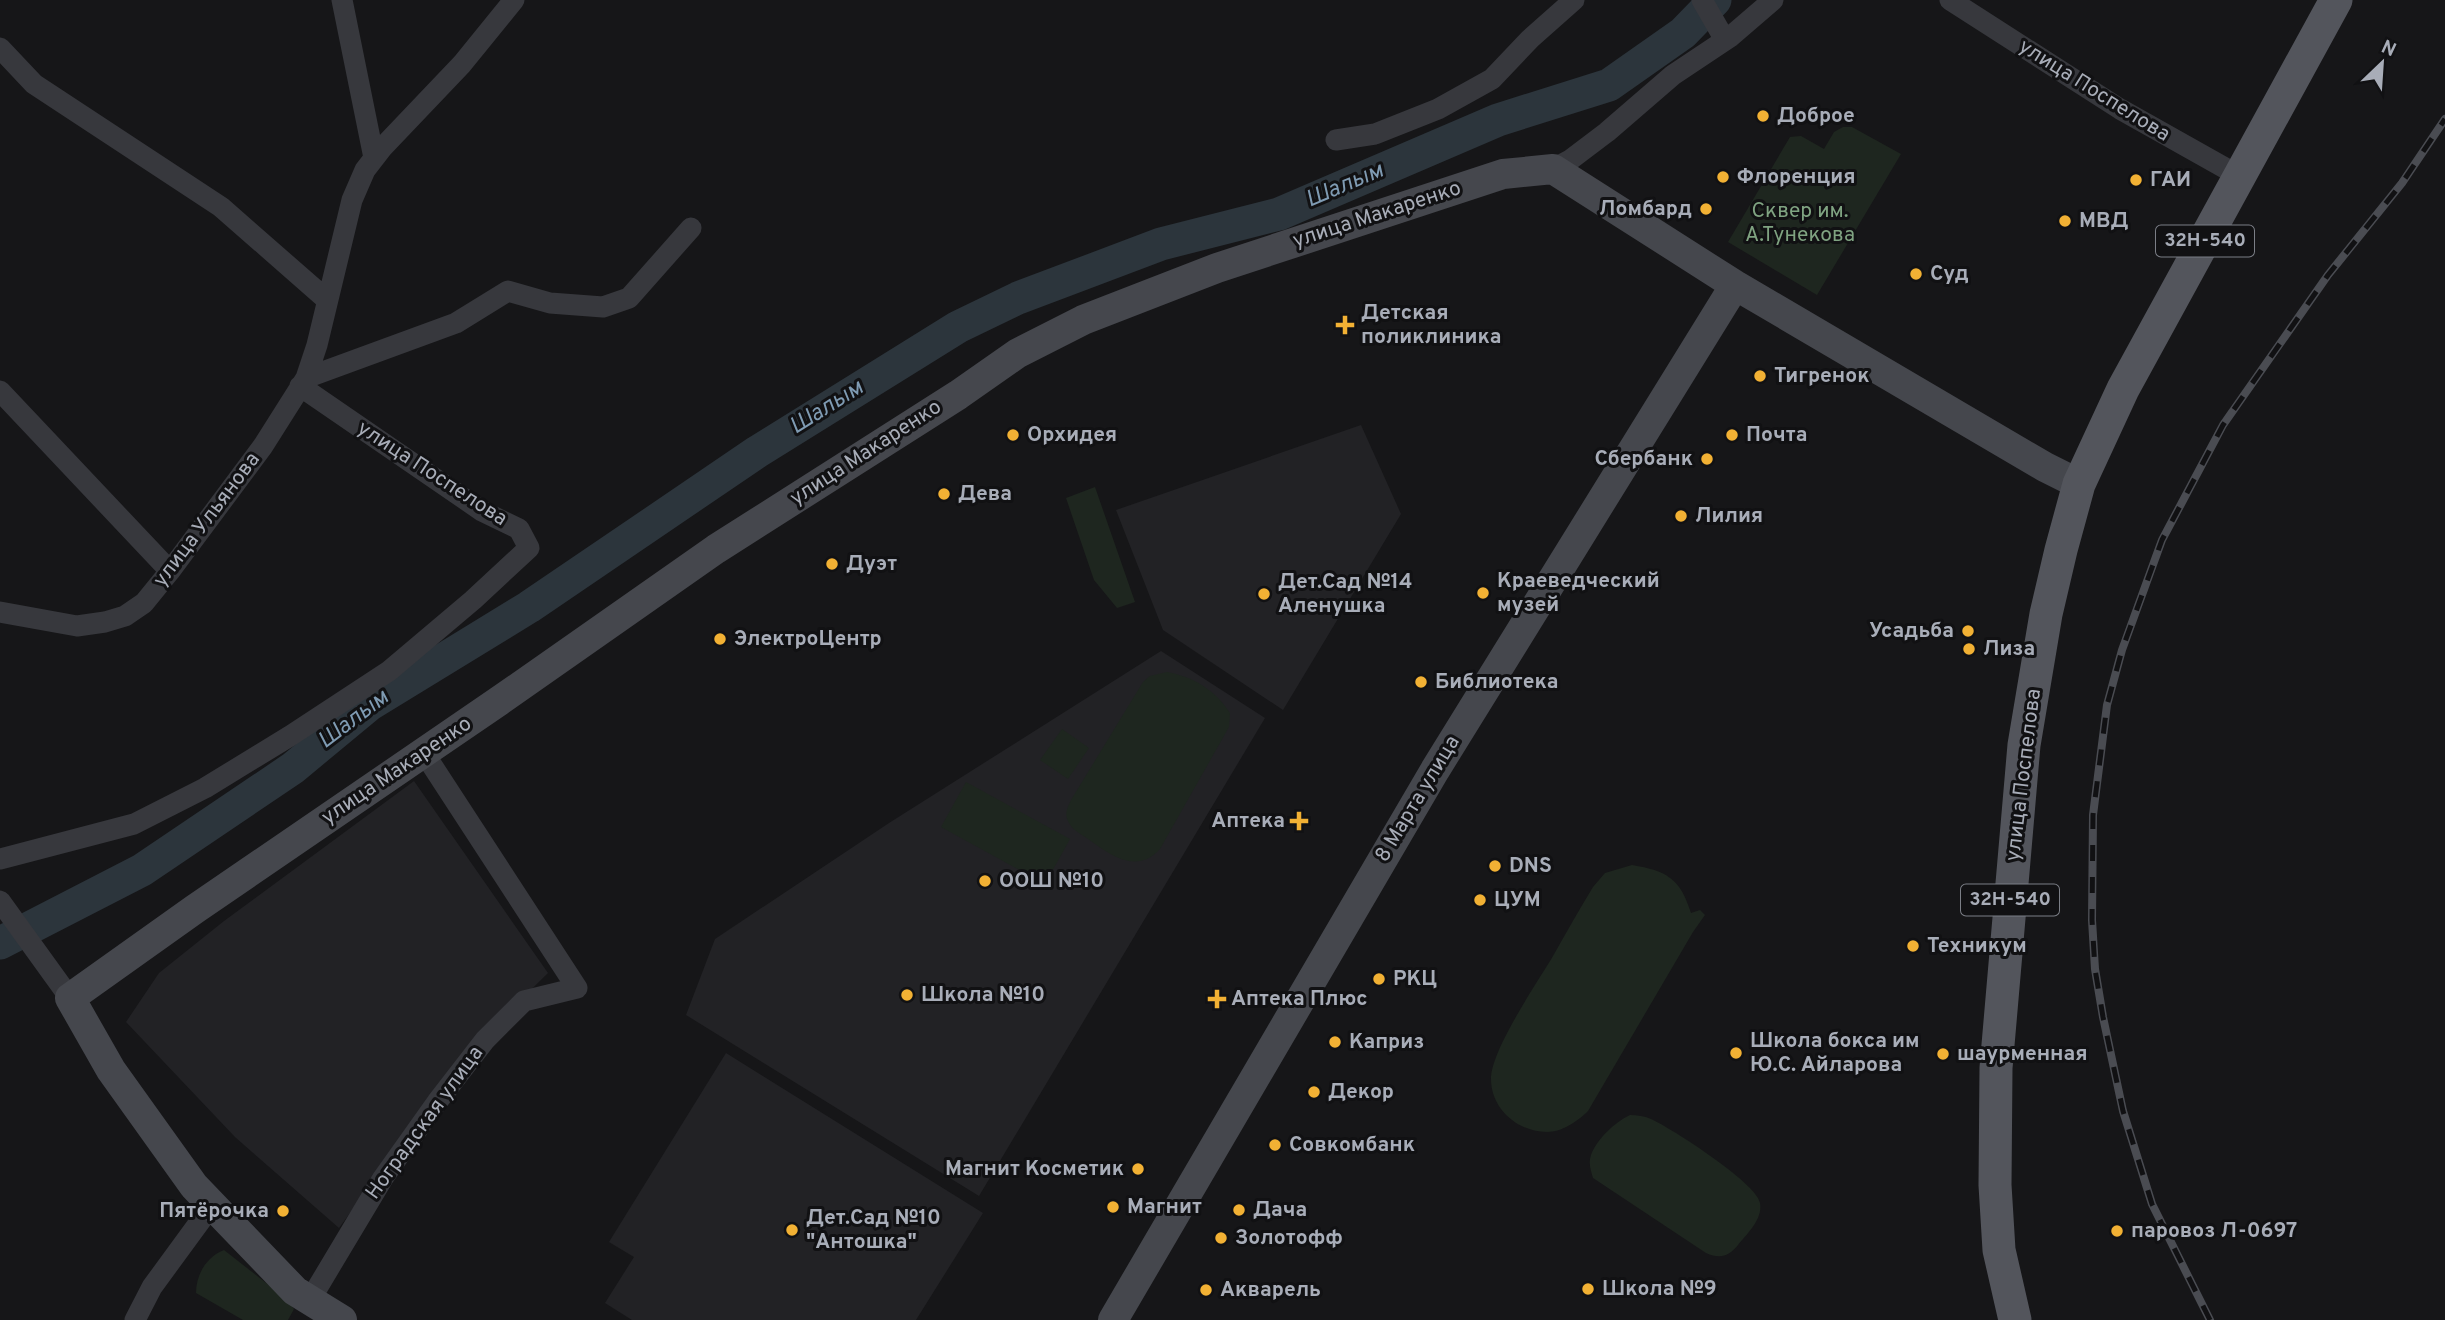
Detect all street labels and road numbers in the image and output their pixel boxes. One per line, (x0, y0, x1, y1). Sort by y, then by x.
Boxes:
street label: улица Поспелова (2013, 33, 2175, 149)
street label: улица Макаренко (1289, 175, 1465, 255)
road number: 32Н-540 (2156, 226, 2254, 256)
street label: улица Макаренко (785, 394, 947, 512)
street label: улица Поспелова (352, 415, 512, 533)
street label: улица Ульянова (148, 447, 266, 593)
street label: улица Поспелова (2000, 687, 2048, 863)
street label: улица Макаренко (317, 711, 477, 831)
street label: 8 Марта улица (1370, 731, 1466, 867)
road number: 32Н-540 (1961, 885, 2059, 916)
street label: Ноградская улица (360, 1041, 490, 1205)

